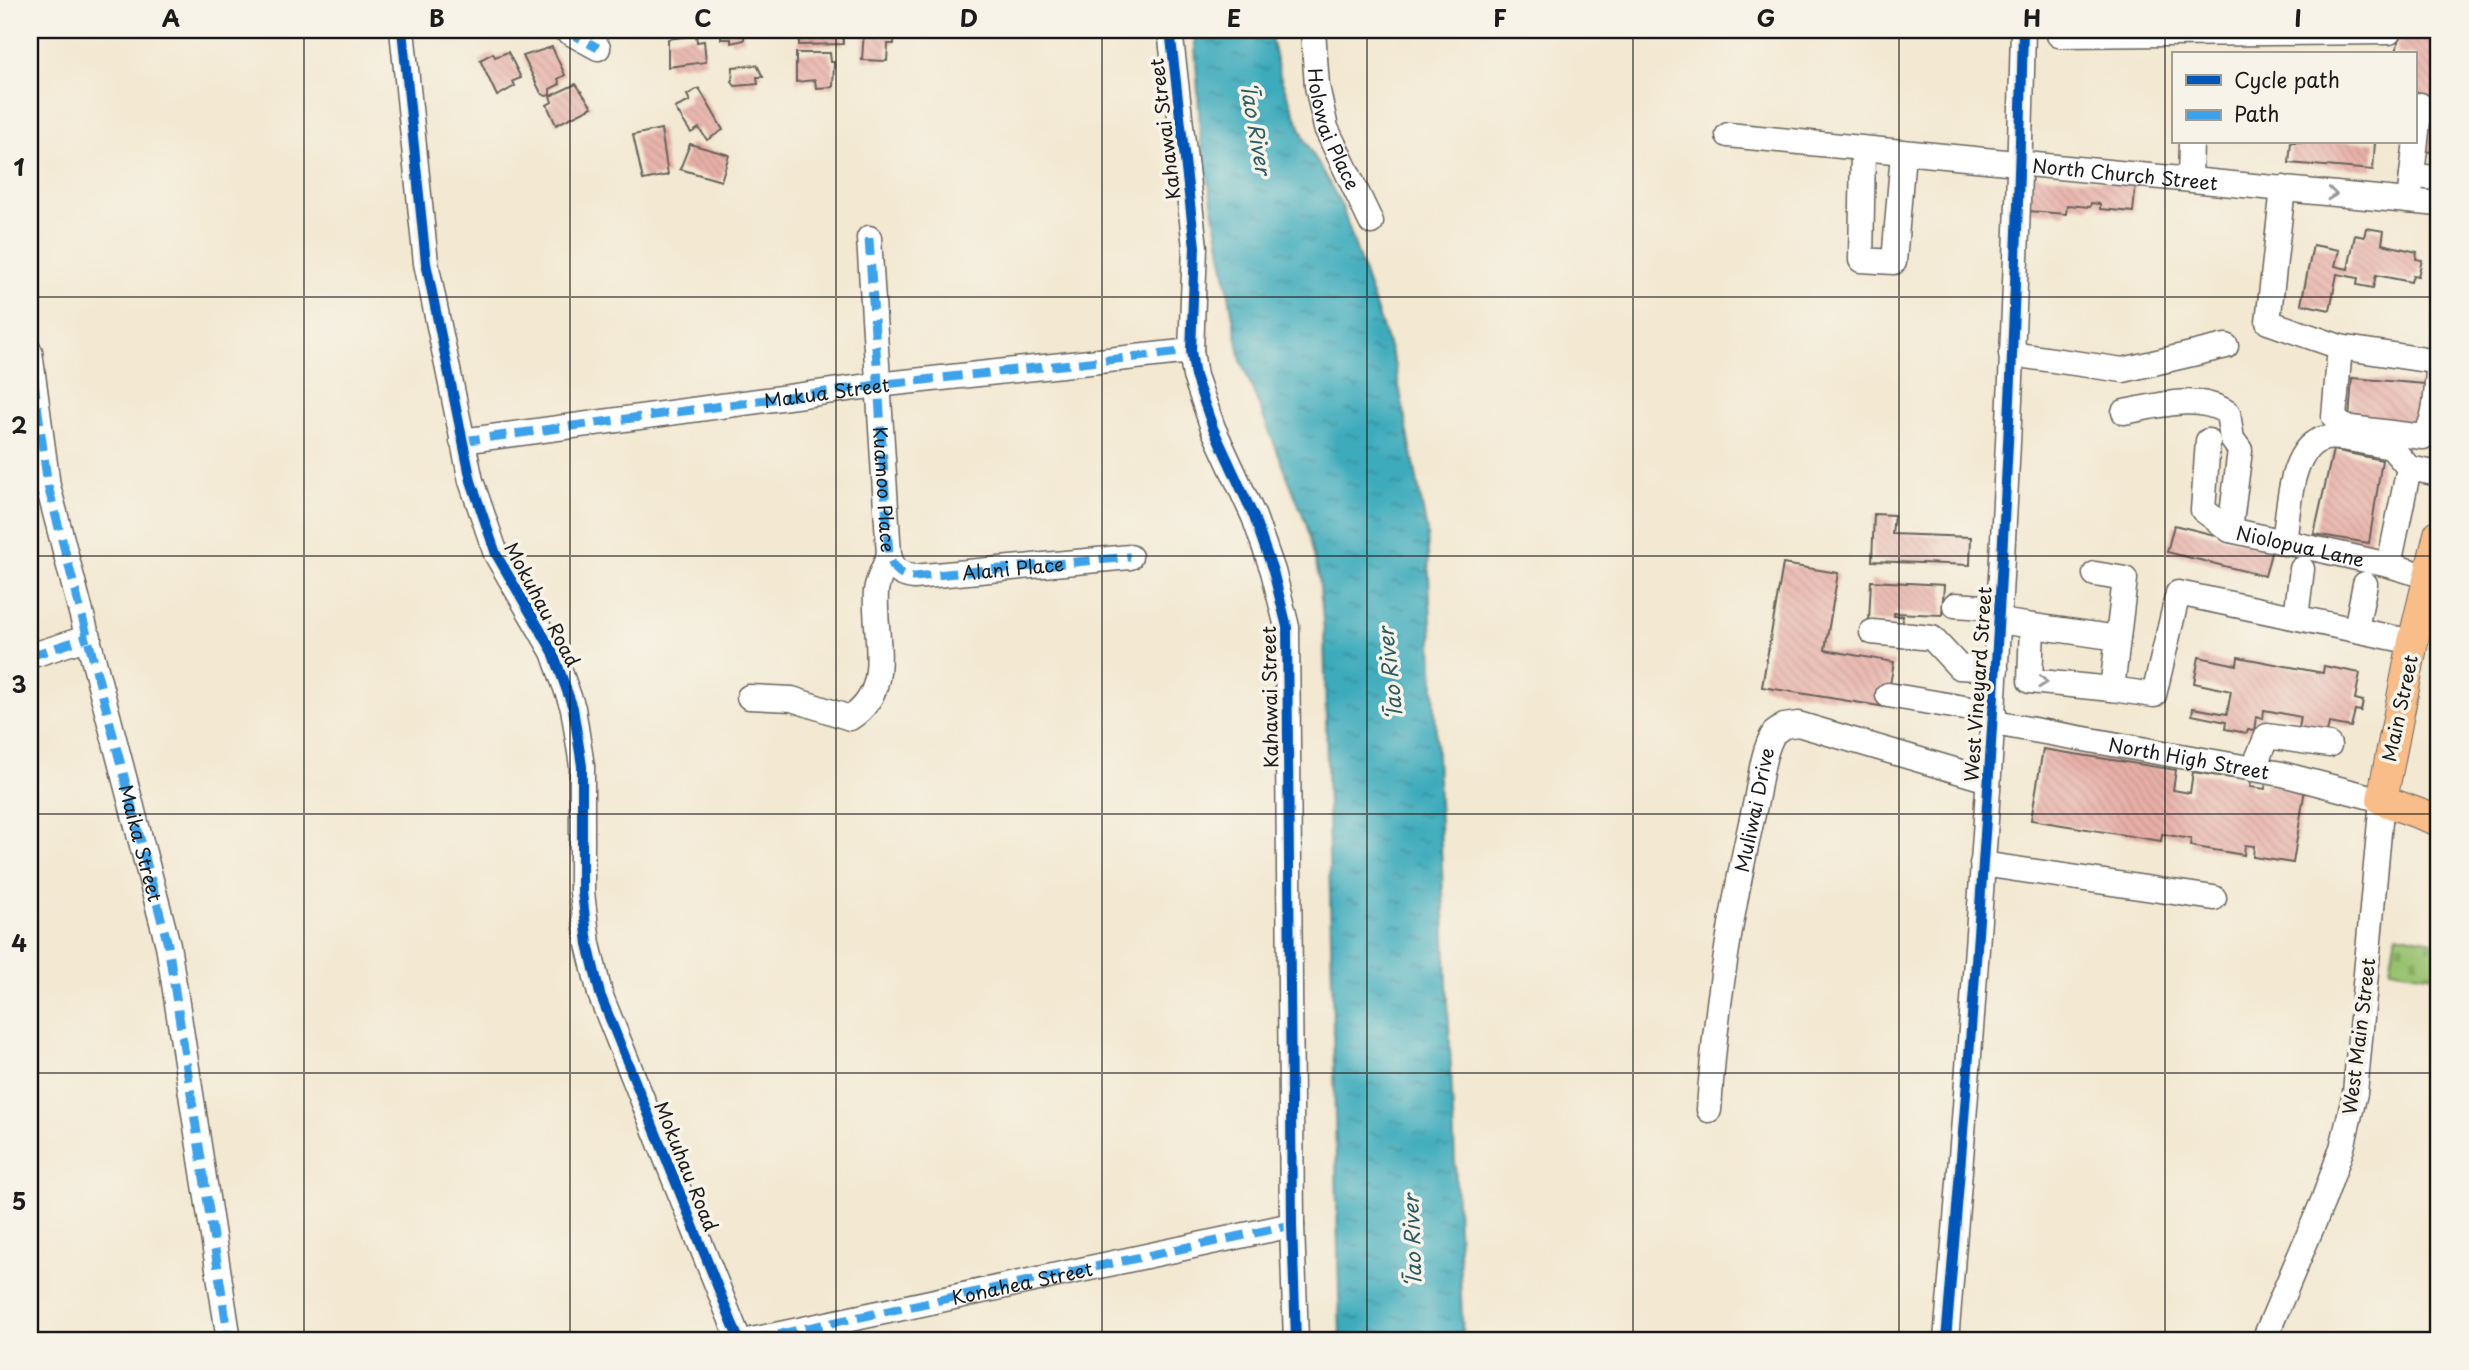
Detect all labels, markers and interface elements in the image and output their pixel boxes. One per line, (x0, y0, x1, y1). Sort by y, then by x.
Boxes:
text: A (162, 0, 180, 35)
text: B (429, 0, 445, 35)
text: C (694, 0, 712, 35)
text: D (960, 0, 978, 35)
text: E (1227, 0, 1241, 35)
text: F (1493, 0, 1507, 35)
text: G (1757, 0, 1775, 35)
text: H (2023, 0, 2041, 35)
text: I (2294, 0, 2302, 35)
legend (2172, 52, 2416, 144)
street label: Kahawai Street (1141, 56, 1187, 201)
text: Cycle path (2234, 63, 2340, 95)
street label: Holowai Place (1302, 67, 1367, 194)
water label: ʻĪao River (1233, 79, 1281, 179)
text: Path (2234, 97, 2279, 129)
text: 1 (14, 149, 25, 184)
street label: North Church Street (2031, 151, 2219, 196)
one-way arrow (2327, 186, 2338, 201)
street label: Makua Street (762, 370, 891, 414)
text: 2 (11, 407, 27, 442)
street label: Kuamoo Place (867, 426, 903, 553)
street label: Niolopua Lane (2234, 518, 2367, 573)
street label: Mokuhau Road (498, 537, 588, 671)
street label: Alani Place (961, 549, 1065, 586)
street label: West Vineyard Street (1956, 585, 1998, 783)
water label: ʻĪao River (1368, 624, 1410, 722)
street label: Kahawai Street (1254, 625, 1284, 768)
street label: Main Street (2374, 652, 2424, 764)
text: 3 (11, 666, 27, 701)
one-way arrow (2038, 674, 2049, 689)
street label: North High Street (2107, 730, 2272, 786)
street label: Muliwai Drive (1727, 744, 1781, 875)
street label: Maika Street (113, 781, 170, 905)
text: 4 (11, 925, 27, 960)
street label: West Main Street (2334, 956, 2382, 1116)
street label: Mokuhau Road (648, 1097, 726, 1235)
text: 5 (12, 1183, 26, 1218)
water label: ʻĪao River (1393, 1191, 1429, 1288)
street label: Konahea Street (949, 1254, 1095, 1311)

